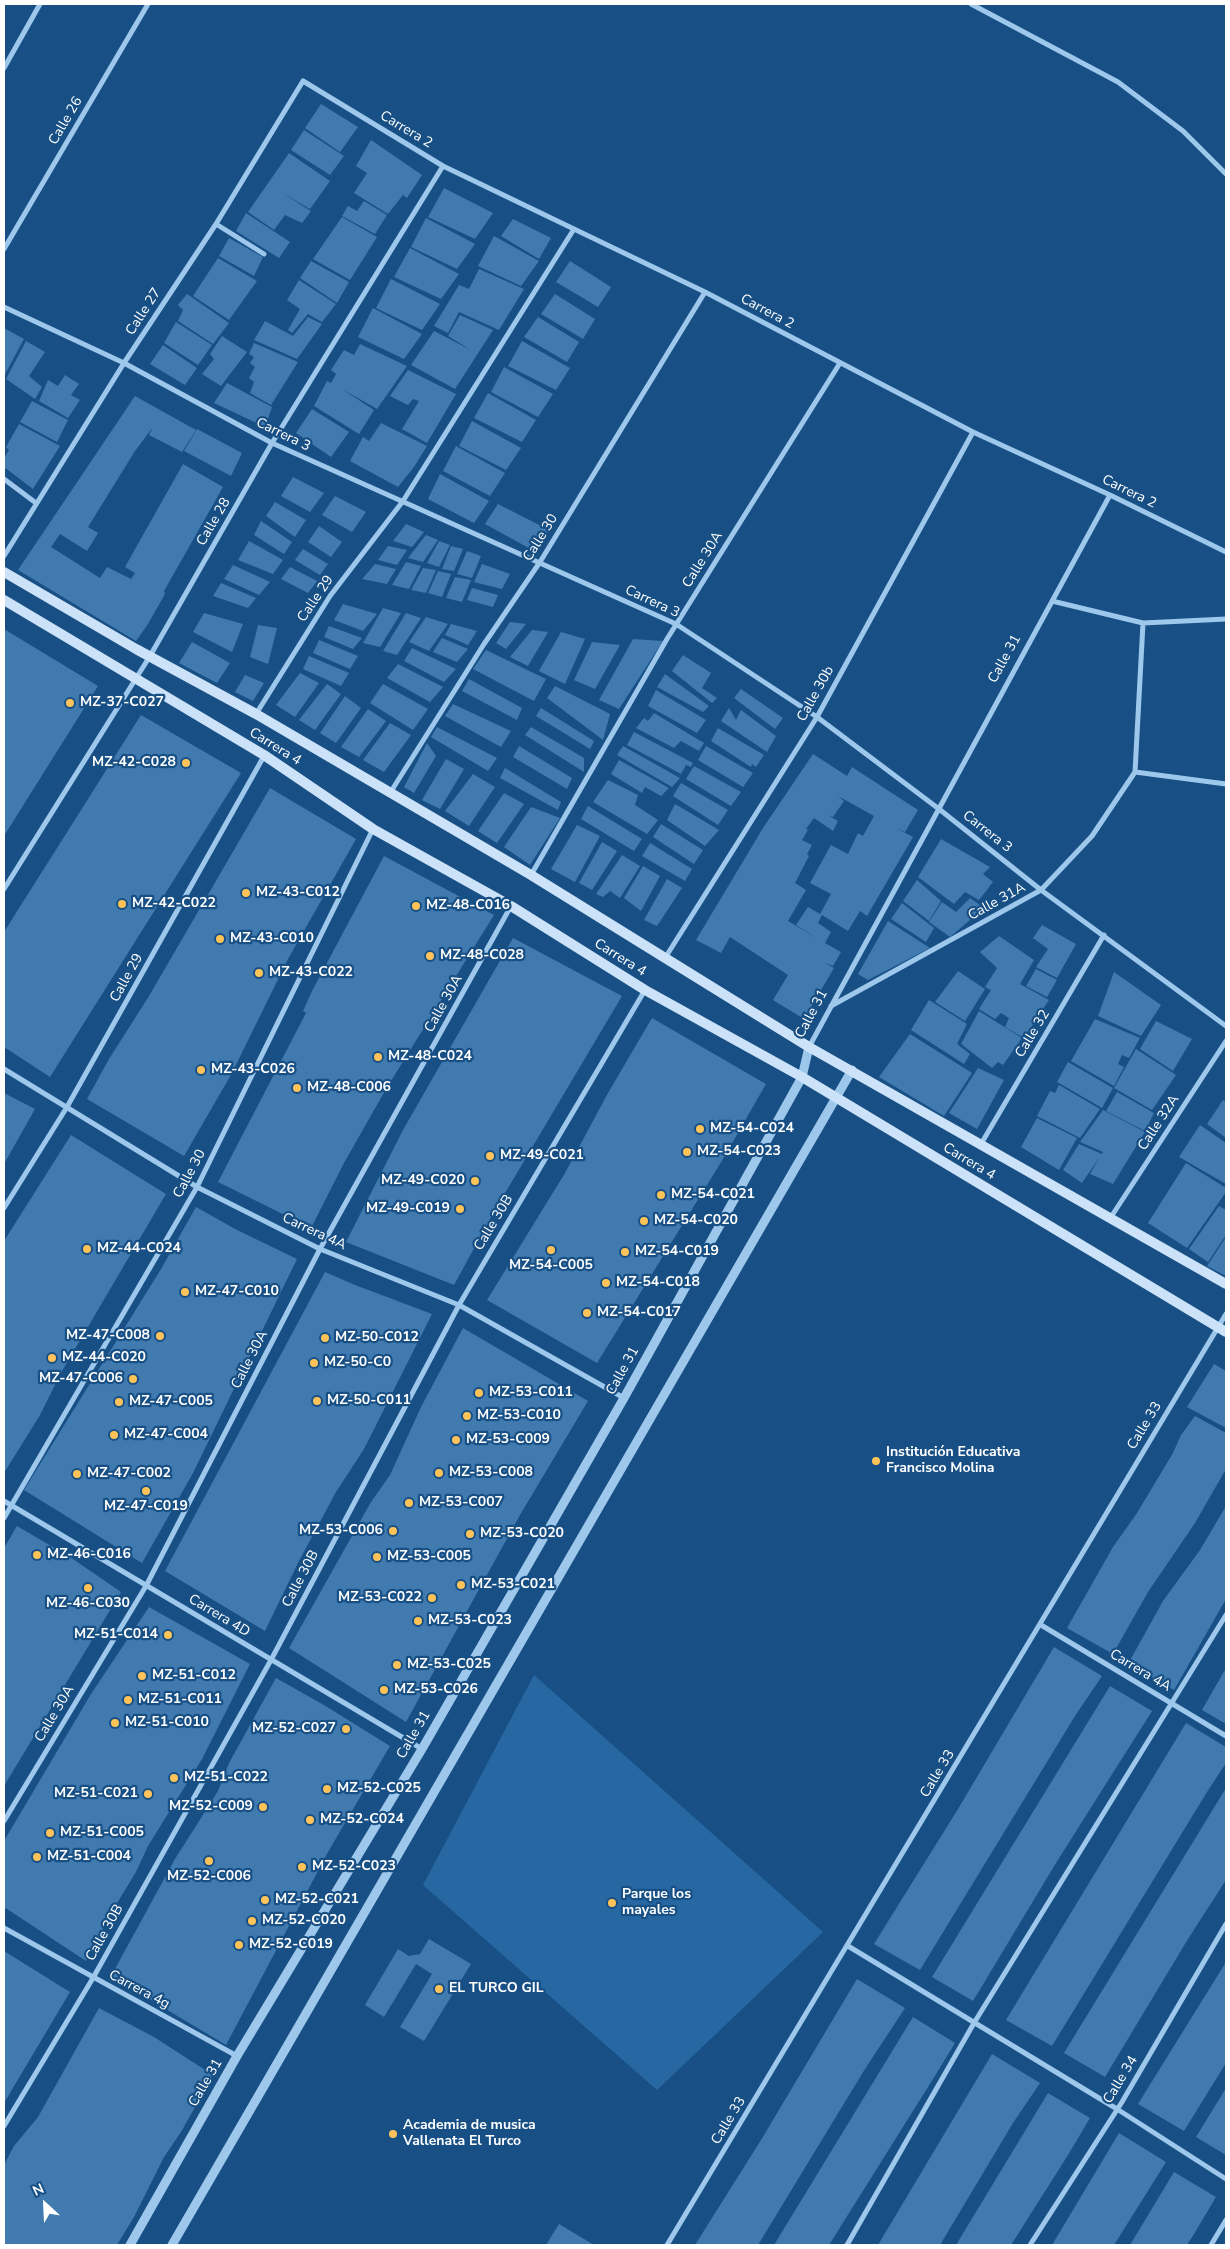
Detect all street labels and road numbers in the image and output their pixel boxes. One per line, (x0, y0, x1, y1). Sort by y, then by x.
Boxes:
street label: Calle 26 (46, 94, 86, 148)
street label: Carrera 2 (377, 108, 435, 152)
street label: Calle 27 (123, 285, 165, 339)
street label: Carrera 2 (737, 291, 797, 333)
street label: Carrera 3 (253, 415, 313, 455)
street label: Carrera 2 (1099, 472, 1159, 512)
street label: Calle 28 (194, 495, 234, 549)
street label: Calle 30 (520, 511, 562, 565)
street label: Calle 30A (679, 529, 727, 591)
street label: Calle 29 (294, 572, 338, 626)
street label: Carrera 3 (622, 582, 682, 622)
street label: Calle 31 (985, 632, 1025, 686)
street label: Calle 30b (794, 663, 838, 725)
street label: Carrera 4 (246, 724, 304, 770)
street label: Carrera 3 (959, 807, 1015, 857)
street label: Calle 31A (965, 879, 1029, 925)
street label: Carrera 4 (591, 935, 649, 981)
street label: Calle 29 (107, 951, 147, 1005)
street label: Calle 30A (421, 972, 467, 1036)
street label: Calle 31 (792, 987, 832, 1041)
street label: Calle 32 (1012, 1007, 1054, 1061)
street label: Calle 32A (1135, 1092, 1183, 1154)
street label: Carrera 4 (940, 1140, 998, 1184)
street label: Calle 30 (170, 1147, 210, 1201)
street label: Calle 30B (471, 1192, 517, 1254)
street label: Carrera 4A (279, 1210, 349, 1254)
street label: Calle 30A (228, 1328, 272, 1392)
street label: Calle 31 (603, 1344, 643, 1398)
street label: Calle 33 (1124, 1399, 1166, 1453)
street label: Calle 30B (279, 1548, 323, 1610)
street label: Carrera 4D (185, 1591, 253, 1641)
street label: Carrera 4A (1106, 1646, 1174, 1696)
street label: Calle 30A (32, 1683, 78, 1745)
street label: Calle 31 (394, 1708, 434, 1762)
street label: Calle 33 (917, 1747, 959, 1801)
street label: Calle 30B (83, 1902, 127, 1964)
street label: Carrera 4g (106, 1967, 172, 2013)
street label: Calle 34 (1100, 2053, 1142, 2107)
street label: Calle 31 (186, 2056, 226, 2110)
street label: Calle 33 (708, 2094, 750, 2148)

